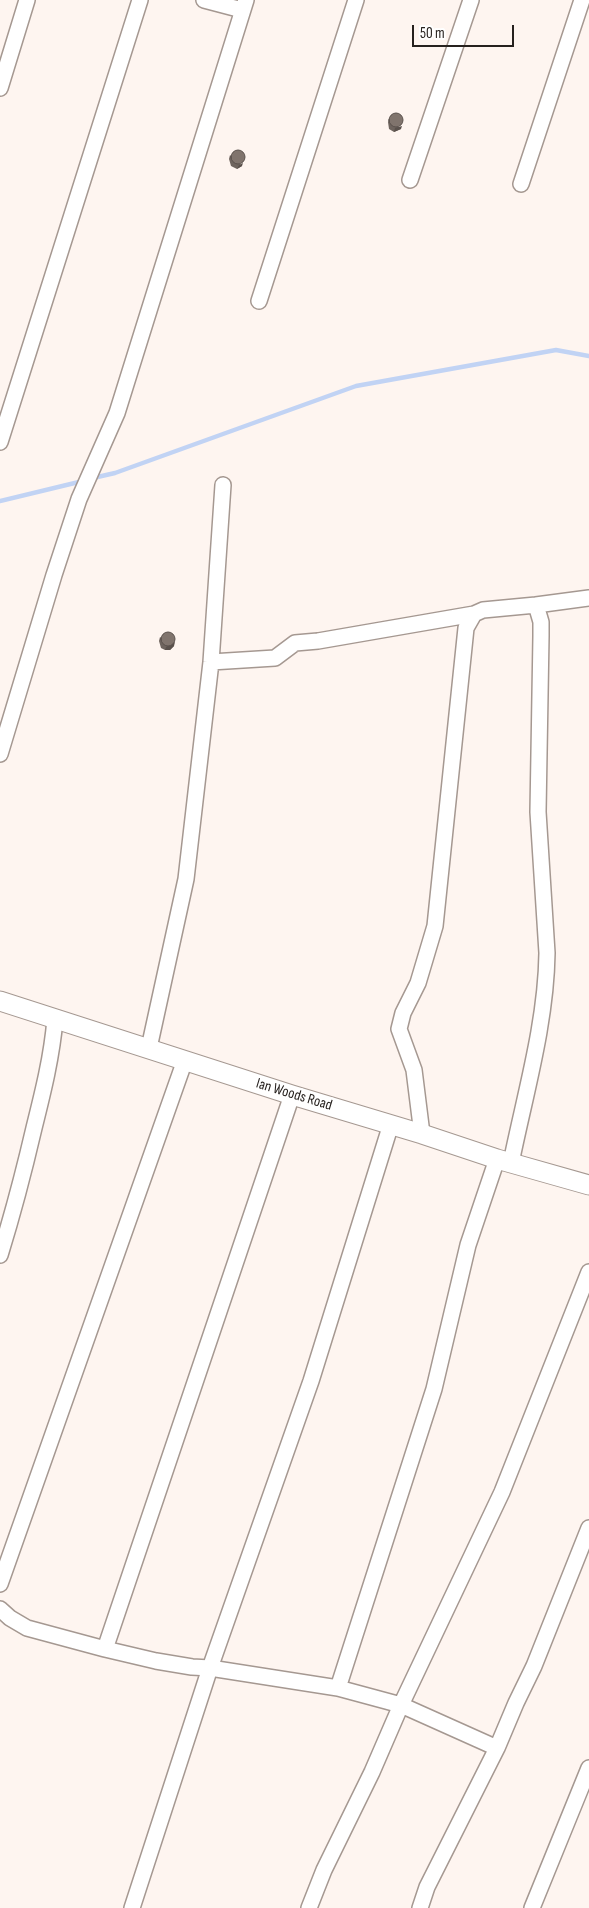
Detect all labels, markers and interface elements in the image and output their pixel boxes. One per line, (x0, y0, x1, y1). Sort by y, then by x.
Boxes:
scale bar (414, 15, 516, 47)
text: 50 m (420, 24, 445, 43)
street label: Ian Woods Road (254, 1075, 334, 1115)

